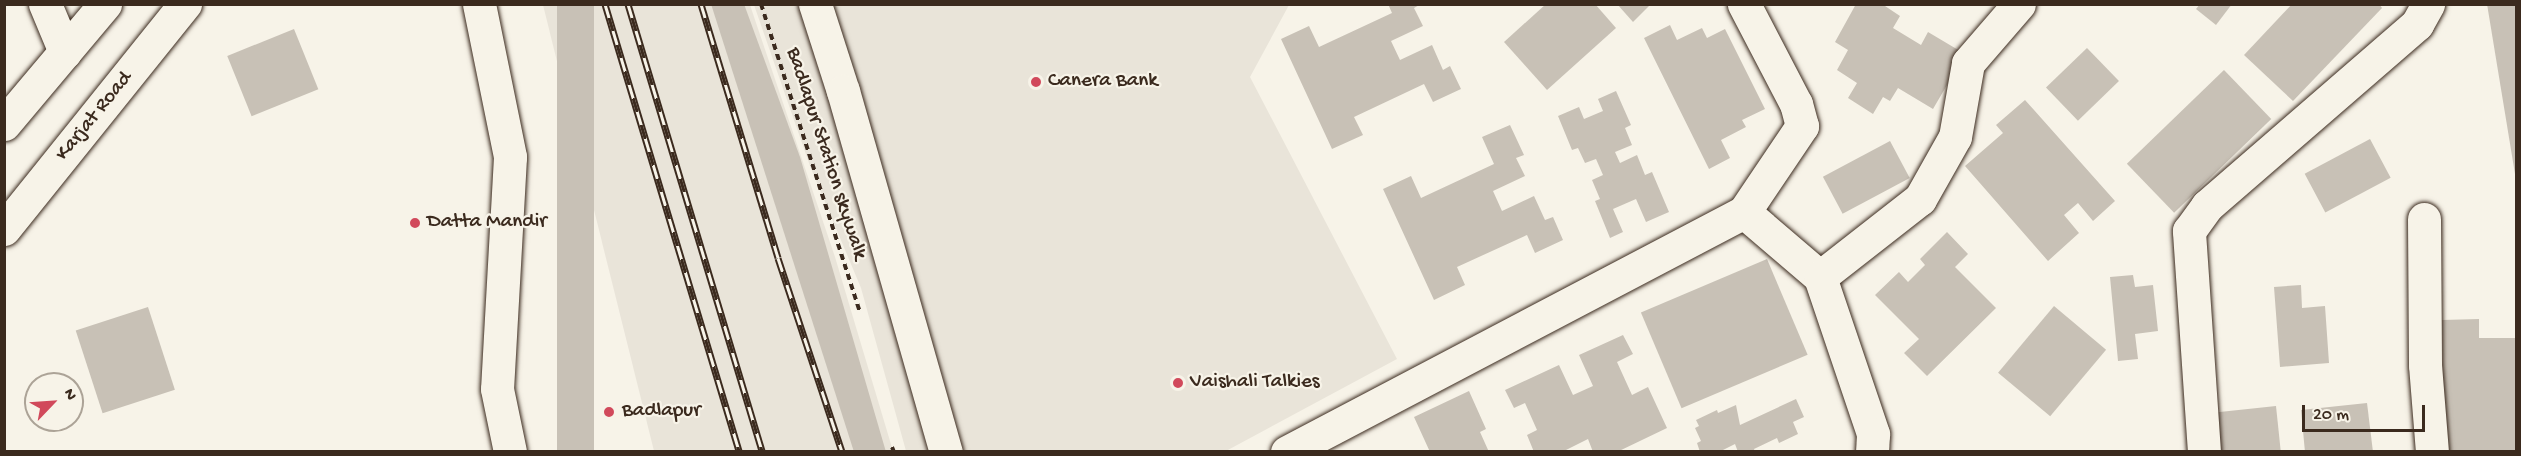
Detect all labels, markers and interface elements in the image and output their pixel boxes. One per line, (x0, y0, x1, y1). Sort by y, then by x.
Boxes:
street label: Badlapur Station skywalk (779, 45, 871, 263)
street label: Karjat Road (51, 67, 139, 167)
place label: Canera Bank (1048, 69, 1158, 95)
marker: Canera Bank (1029, 75, 1043, 89)
place label: Datta Mandir (427, 210, 547, 236)
marker: Datta Mandir (408, 216, 422, 230)
place label: Vaishali Talkies (1190, 370, 1320, 396)
north arrow (24, 372, 84, 432)
marker: Vaishali Talkies (1171, 376, 1185, 390)
text: N (58, 386, 80, 404)
scale bar (2305, 393, 2428, 431)
place label: Badlapur (622, 399, 701, 425)
marker: Badlapur (600, 403, 618, 421)
text: 20 m (2313, 405, 2349, 426)

